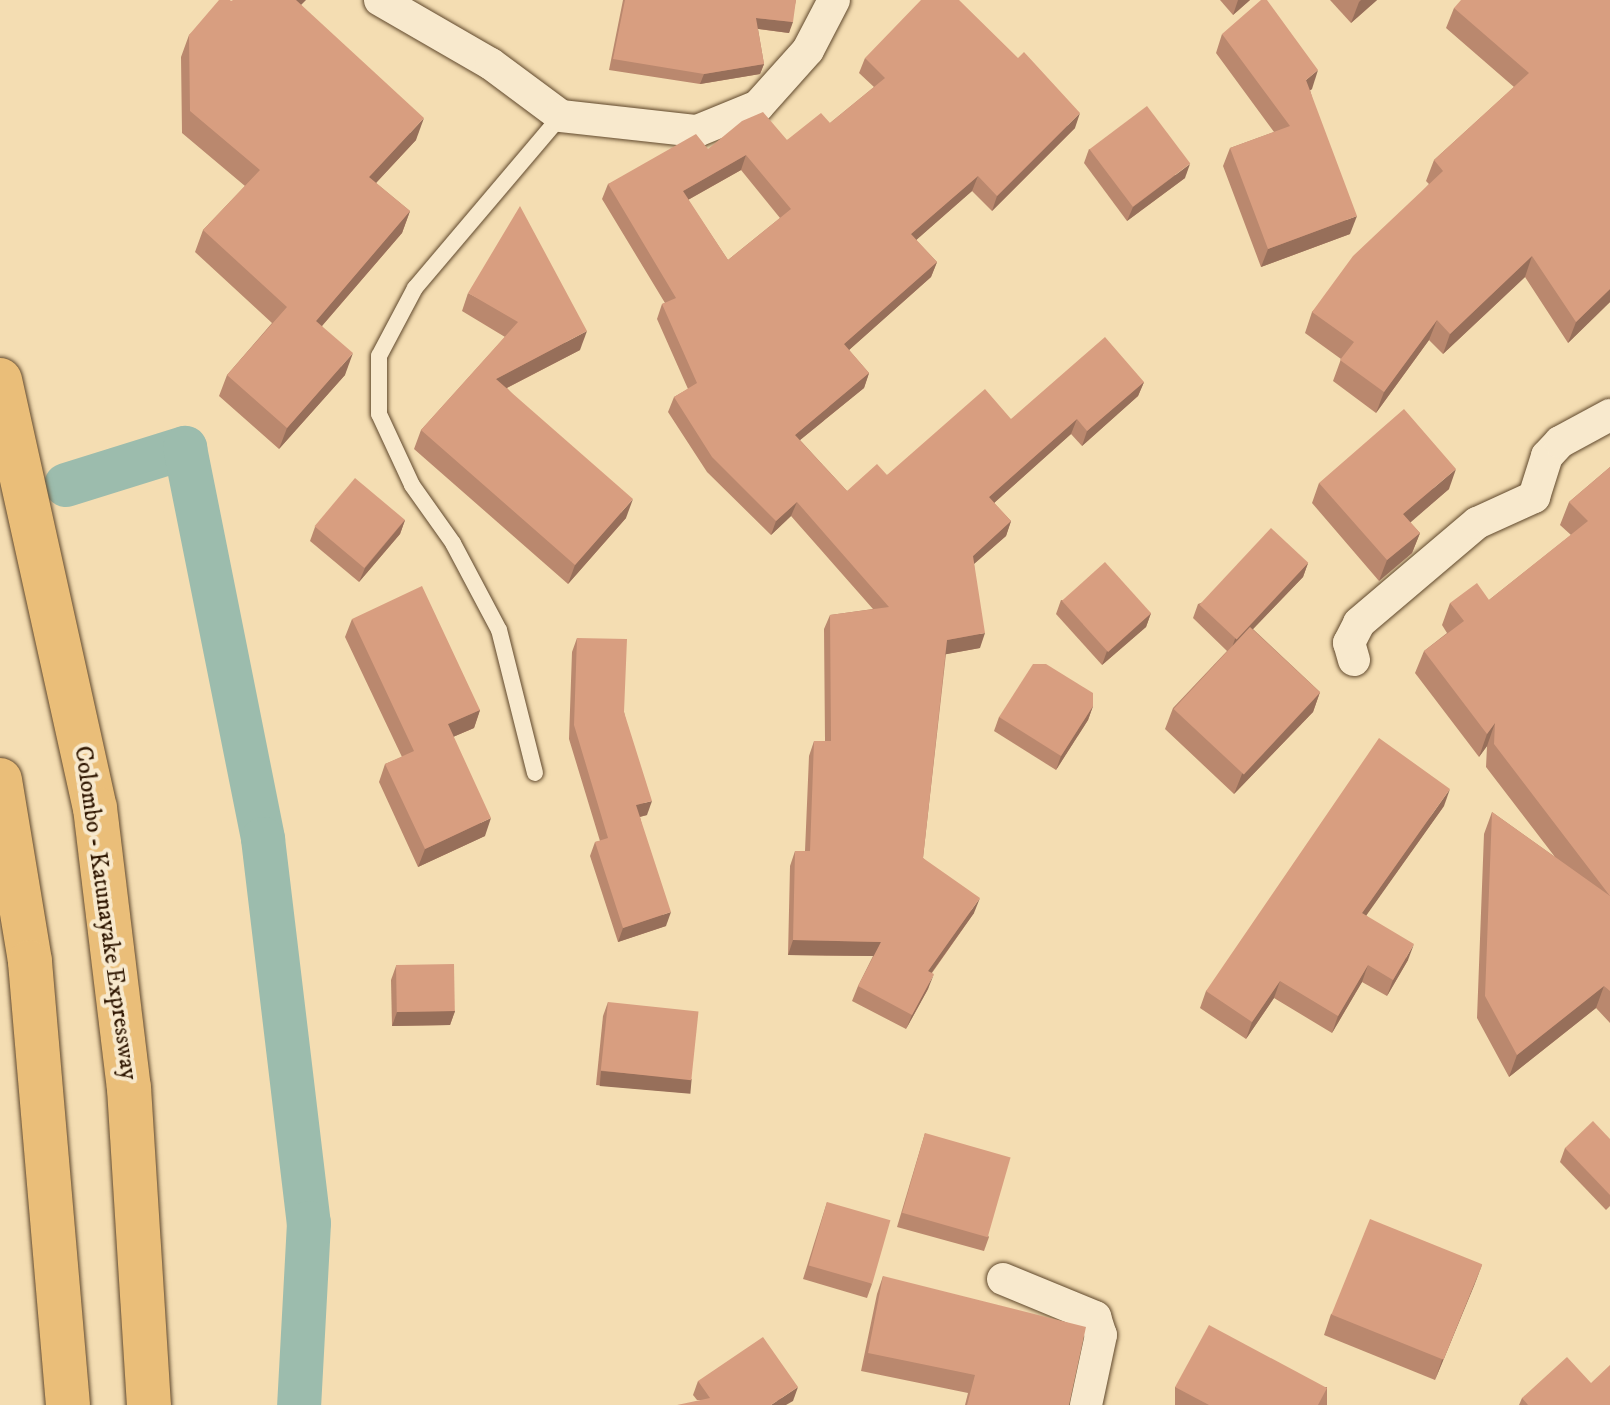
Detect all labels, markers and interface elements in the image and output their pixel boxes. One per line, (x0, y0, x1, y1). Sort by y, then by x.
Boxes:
street label: Colombo - Katunayake Expressway (67, 744, 143, 1082)

